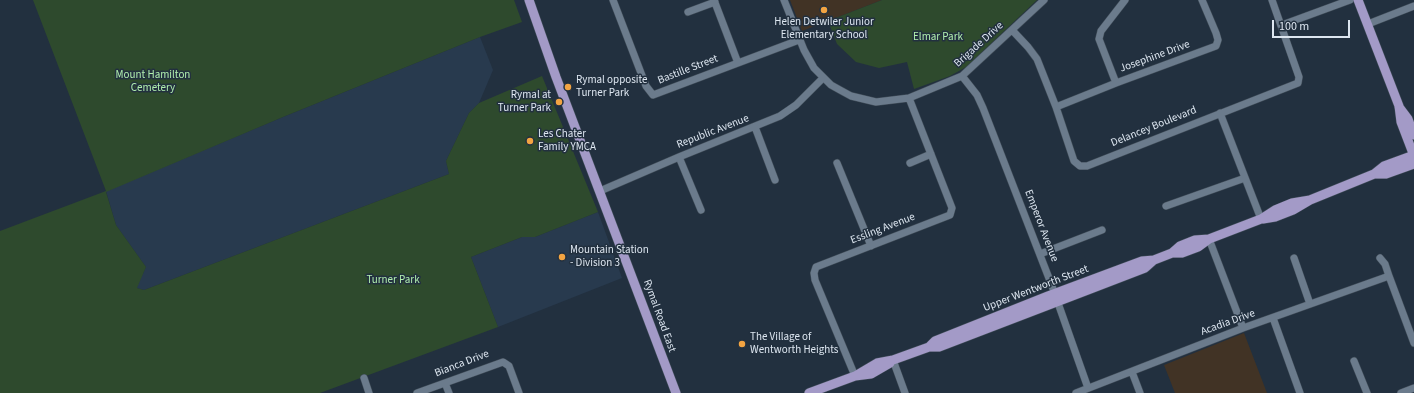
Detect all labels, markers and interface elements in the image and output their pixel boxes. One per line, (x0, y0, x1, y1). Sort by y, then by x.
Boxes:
marker: Helen Detwiler Junior Elementary School (819, 5, 829, 15)
scale bar (1274, 12, 1352, 38)
place label: Helen Detwiler Junior Elementary School (774, 16, 874, 42)
text: 100 m (1279, 18, 1309, 35)
street label: Brigade Drive (952, 20, 1006, 70)
park label: Elmar Park (913, 31, 963, 45)
street label: Josephine Drive (1118, 38, 1192, 76)
street label: Bastille Street (656, 52, 720, 88)
park label: Mount Hamilton Cemetery (116, 69, 190, 95)
place label: Rymal opposite Turner Park (576, 74, 648, 100)
marker: Rymal opposite Turner Park (563, 82, 573, 92)
place label: Rymal at Turner Park (498, 89, 551, 115)
marker: Rymal at Turner Park (554, 97, 564, 107)
street label: Delancey Boulevard (1109, 104, 1199, 150)
street label: Republic Avenue (675, 112, 751, 152)
place label: Les Chater Family YMCA (538, 128, 596, 154)
marker: Les Chater Family YMCA (525, 136, 535, 146)
street label: Emperor Avenue (1021, 188, 1061, 264)
street label: Essling Avenue (849, 211, 917, 247)
place label: Mountain Station - Division 3 (570, 244, 649, 270)
marker: Mountain Station - Division 3 (557, 252, 567, 262)
street label: Upper Wentworth Street (981, 263, 1091, 315)
park label: Turner Park (366, 274, 420, 288)
street label: Rymal Road East (640, 278, 678, 354)
street label: Acadia Drive (1199, 307, 1257, 339)
place label: The Village of Wentworth Heights (750, 331, 838, 357)
marker: The Village of Wentworth Heights (737, 339, 747, 349)
street label: Bianca Drive (433, 348, 491, 380)

